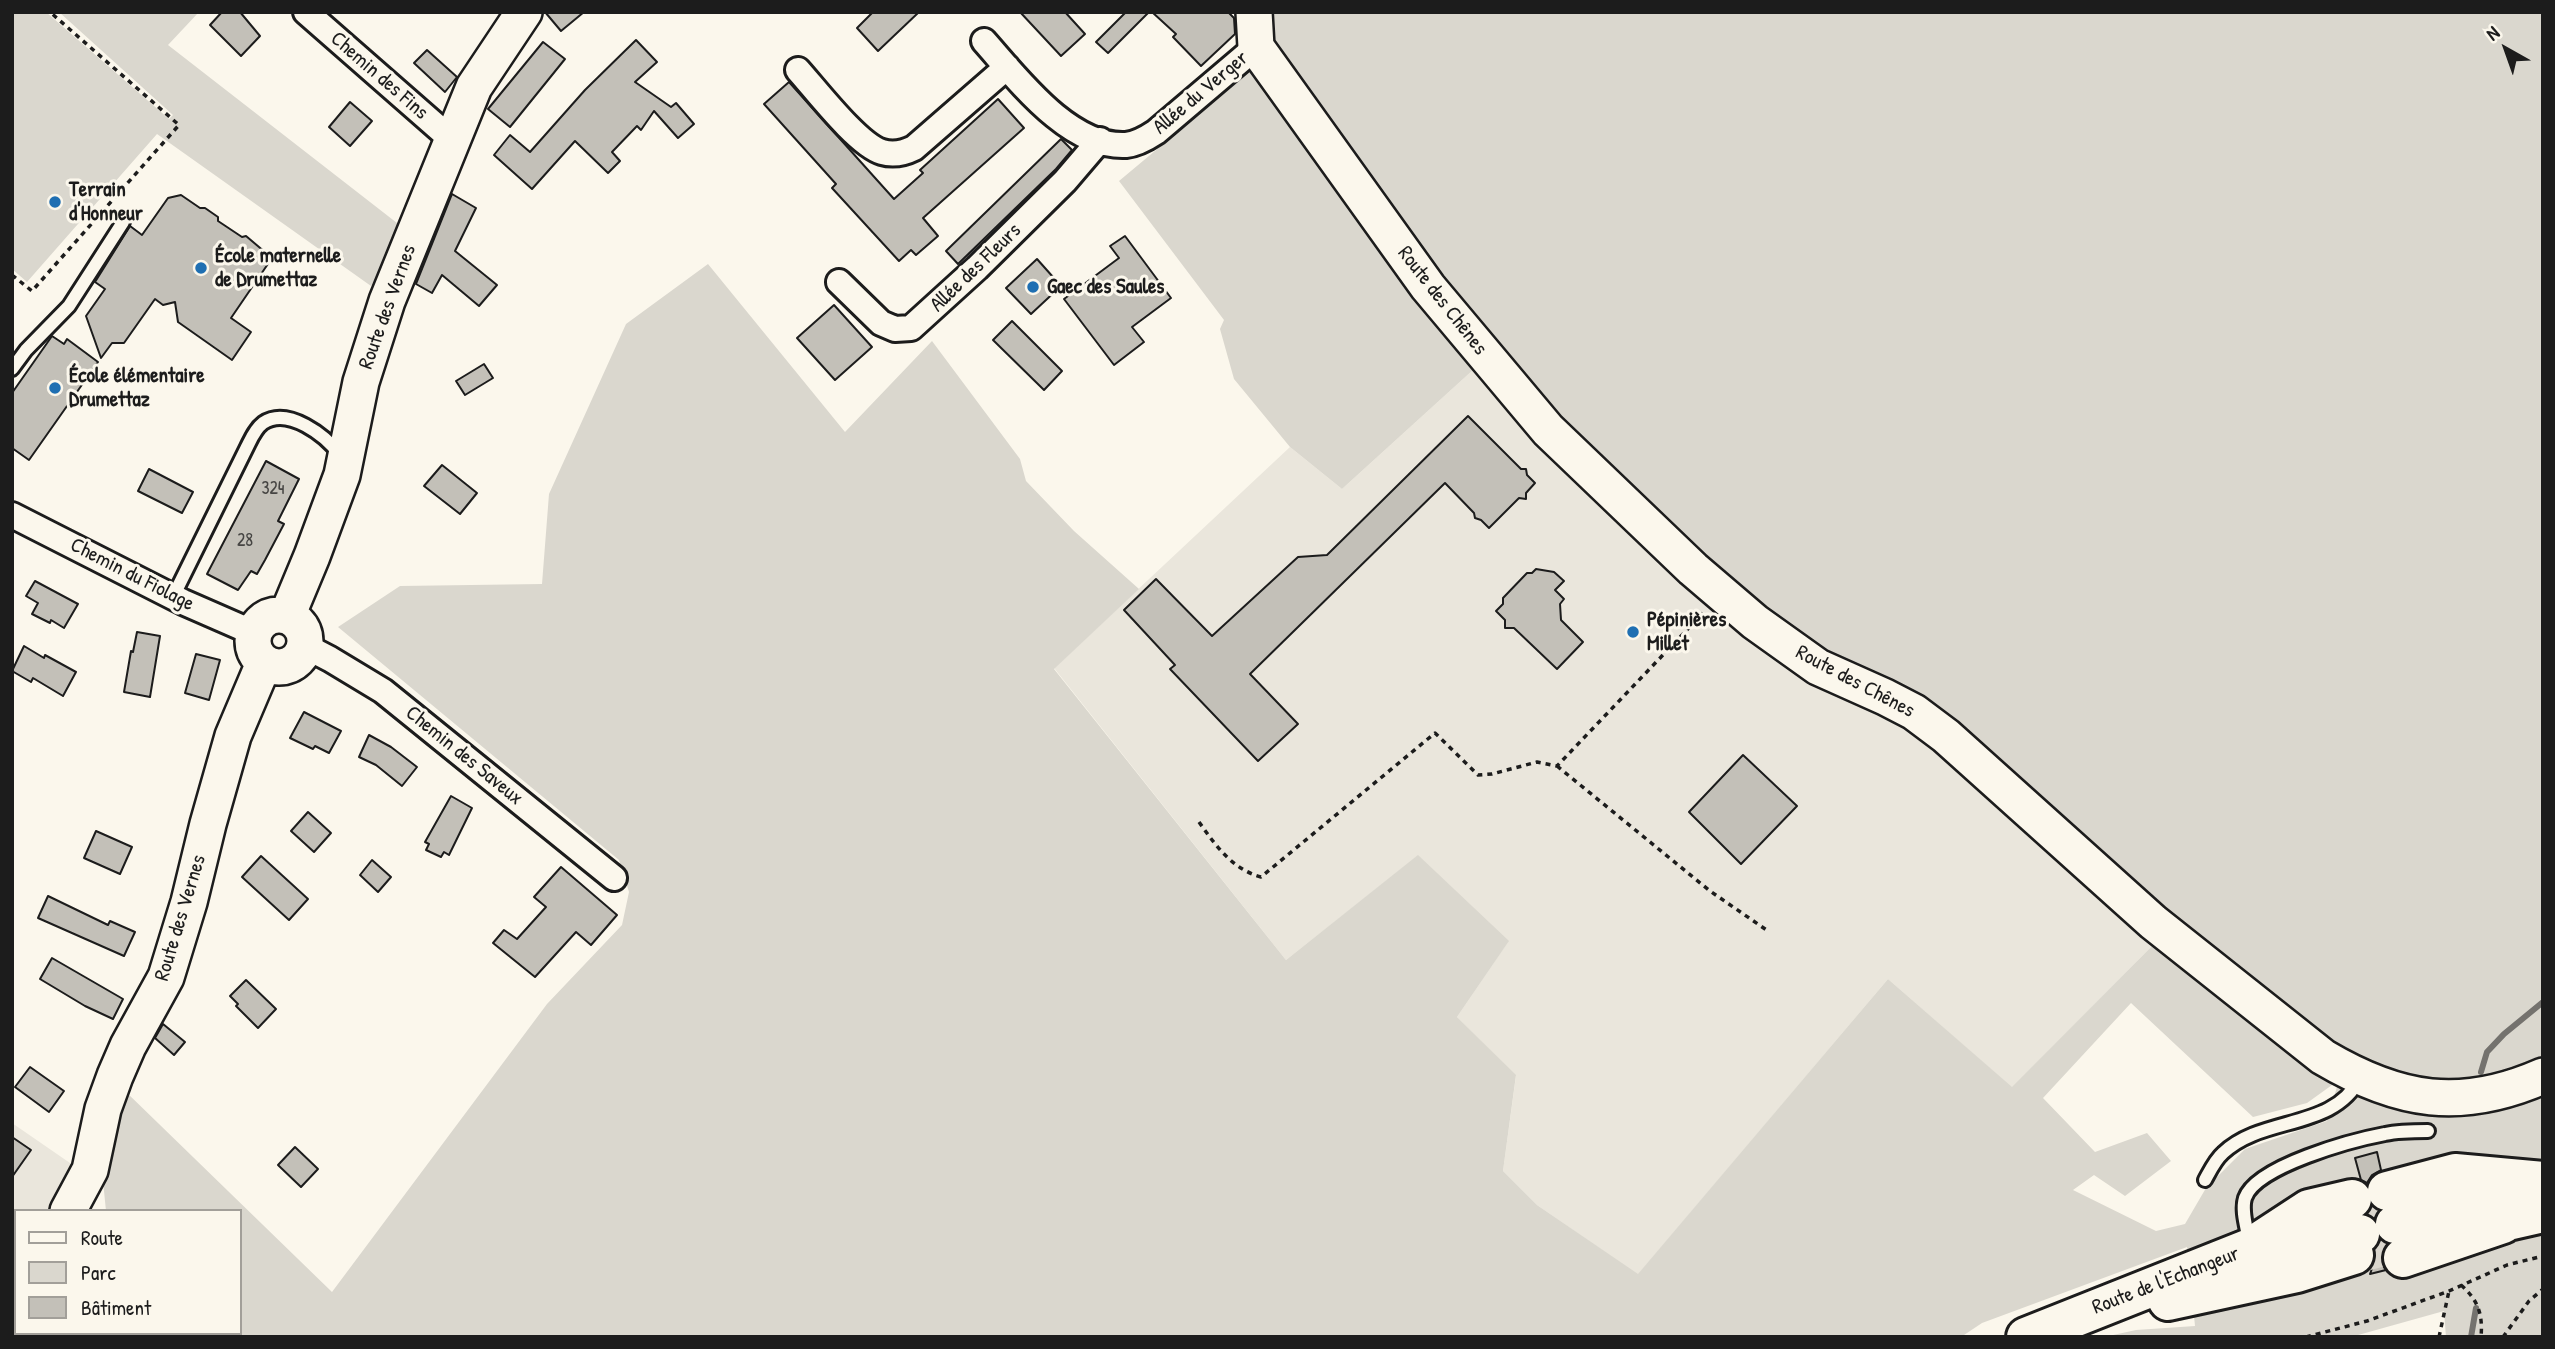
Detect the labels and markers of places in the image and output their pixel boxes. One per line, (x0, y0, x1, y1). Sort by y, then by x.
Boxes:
place label: Terrain d'Honneur (69, 177, 143, 227)
marker: Terrain d'Honneur (47, 194, 63, 210)
place label: École maternelle de Drumettaz (215, 243, 341, 293)
marker: École maternelle de Drumettaz (193, 260, 209, 276)
place label: Gaec des Saules (1047, 274, 1164, 300)
marker: Gaec des Saules (1025, 279, 1041, 295)
place label: École élémentaire Drumettaz (69, 363, 205, 413)
marker: École élémentaire Drumettaz (47, 380, 63, 396)
place label: Pépinières Millet (1647, 607, 1726, 657)
marker: Pépinières Millet (1625, 624, 1641, 640)

